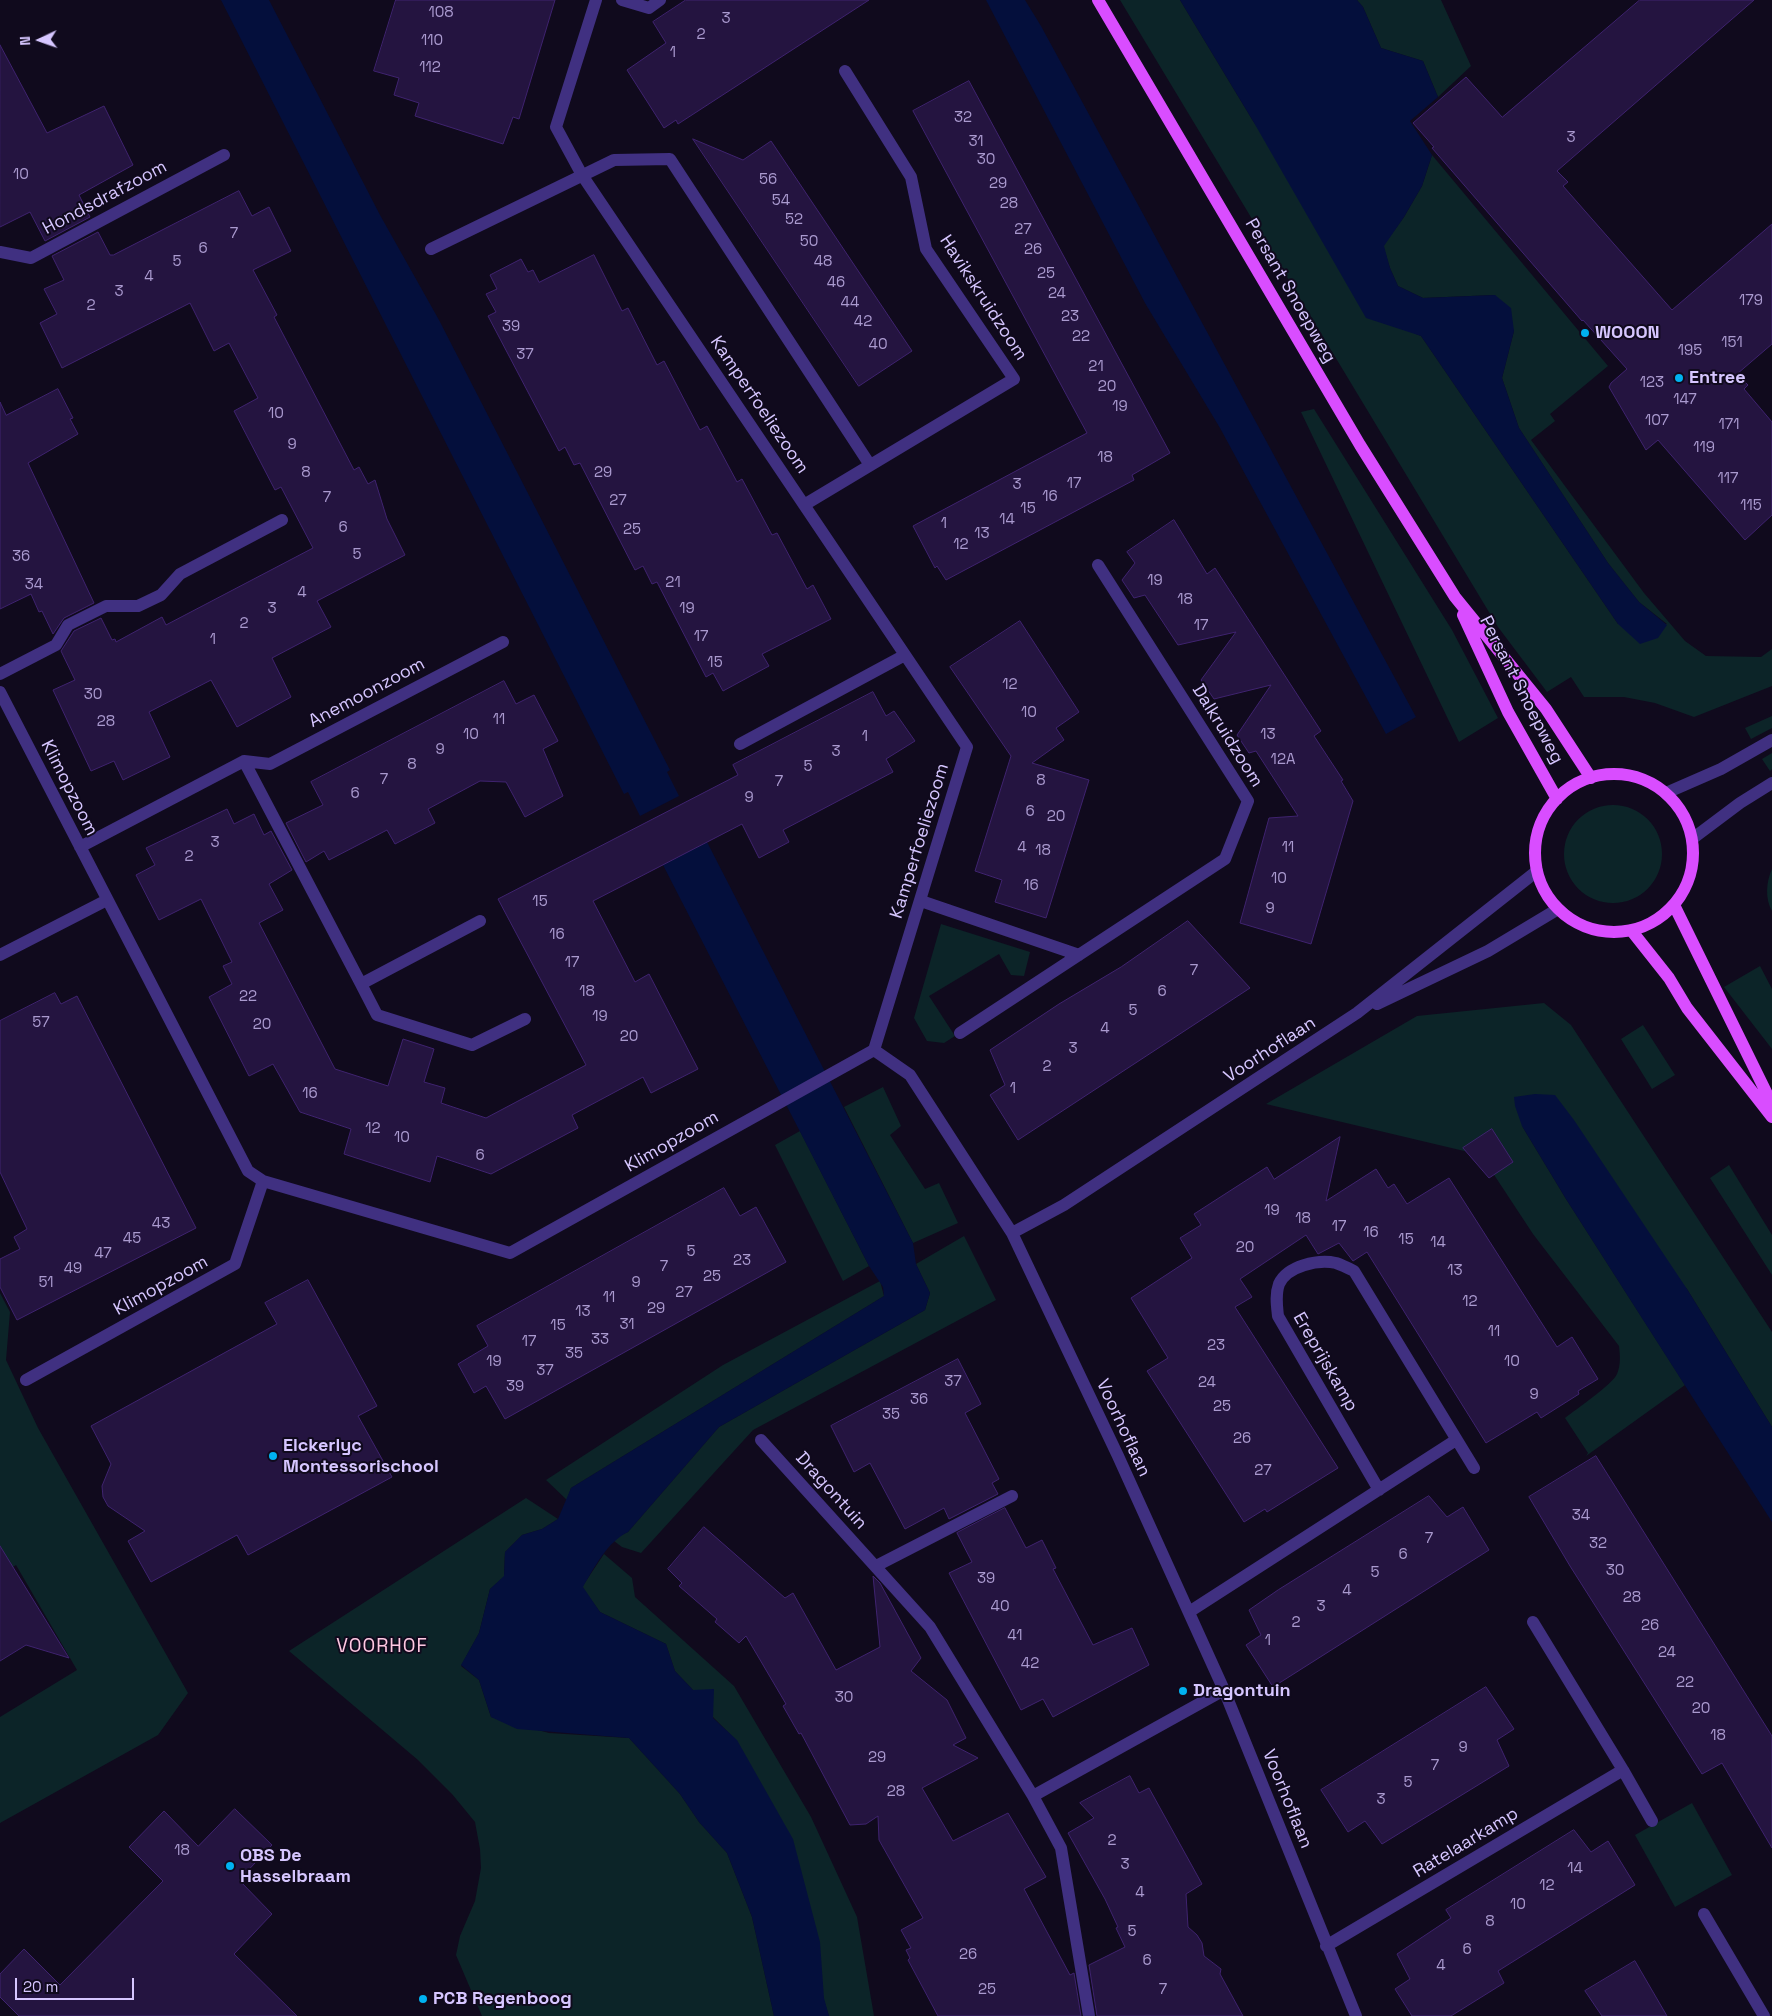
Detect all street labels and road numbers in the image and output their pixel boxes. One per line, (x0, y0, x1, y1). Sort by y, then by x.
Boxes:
street label: Hondsdrafzoom (39, 156, 171, 240)
street label: Persant Snoepweg (1240, 215, 1340, 367)
street label: Havikskruidzoom (934, 231, 1032, 365)
street label: Kamperfoeliezoom (705, 332, 813, 478)
street label: Persant Snoepweg (1474, 612, 1568, 768)
street label: Anemoonzoom (305, 653, 429, 733)
street label: Dalkruidzoom (1187, 681, 1267, 791)
street label: Klimopzoom (36, 737, 102, 839)
street label: Kamperfoeliezoom (886, 761, 954, 921)
street label: Voorhoflaan (1220, 1012, 1320, 1088)
street label: Klimopzoom (621, 1107, 723, 1177)
street label: Klimopzoom (110, 1251, 212, 1321)
street label: Ereprijskamp (1288, 1309, 1362, 1415)
street label: Voorhoflaan (1091, 1376, 1155, 1480)
street label: Dragontuin (791, 1448, 871, 1534)
street label: Voorhoflaan (1257, 1746, 1317, 1852)
street label: Ratelaarkamp (1410, 1803, 1522, 1883)

